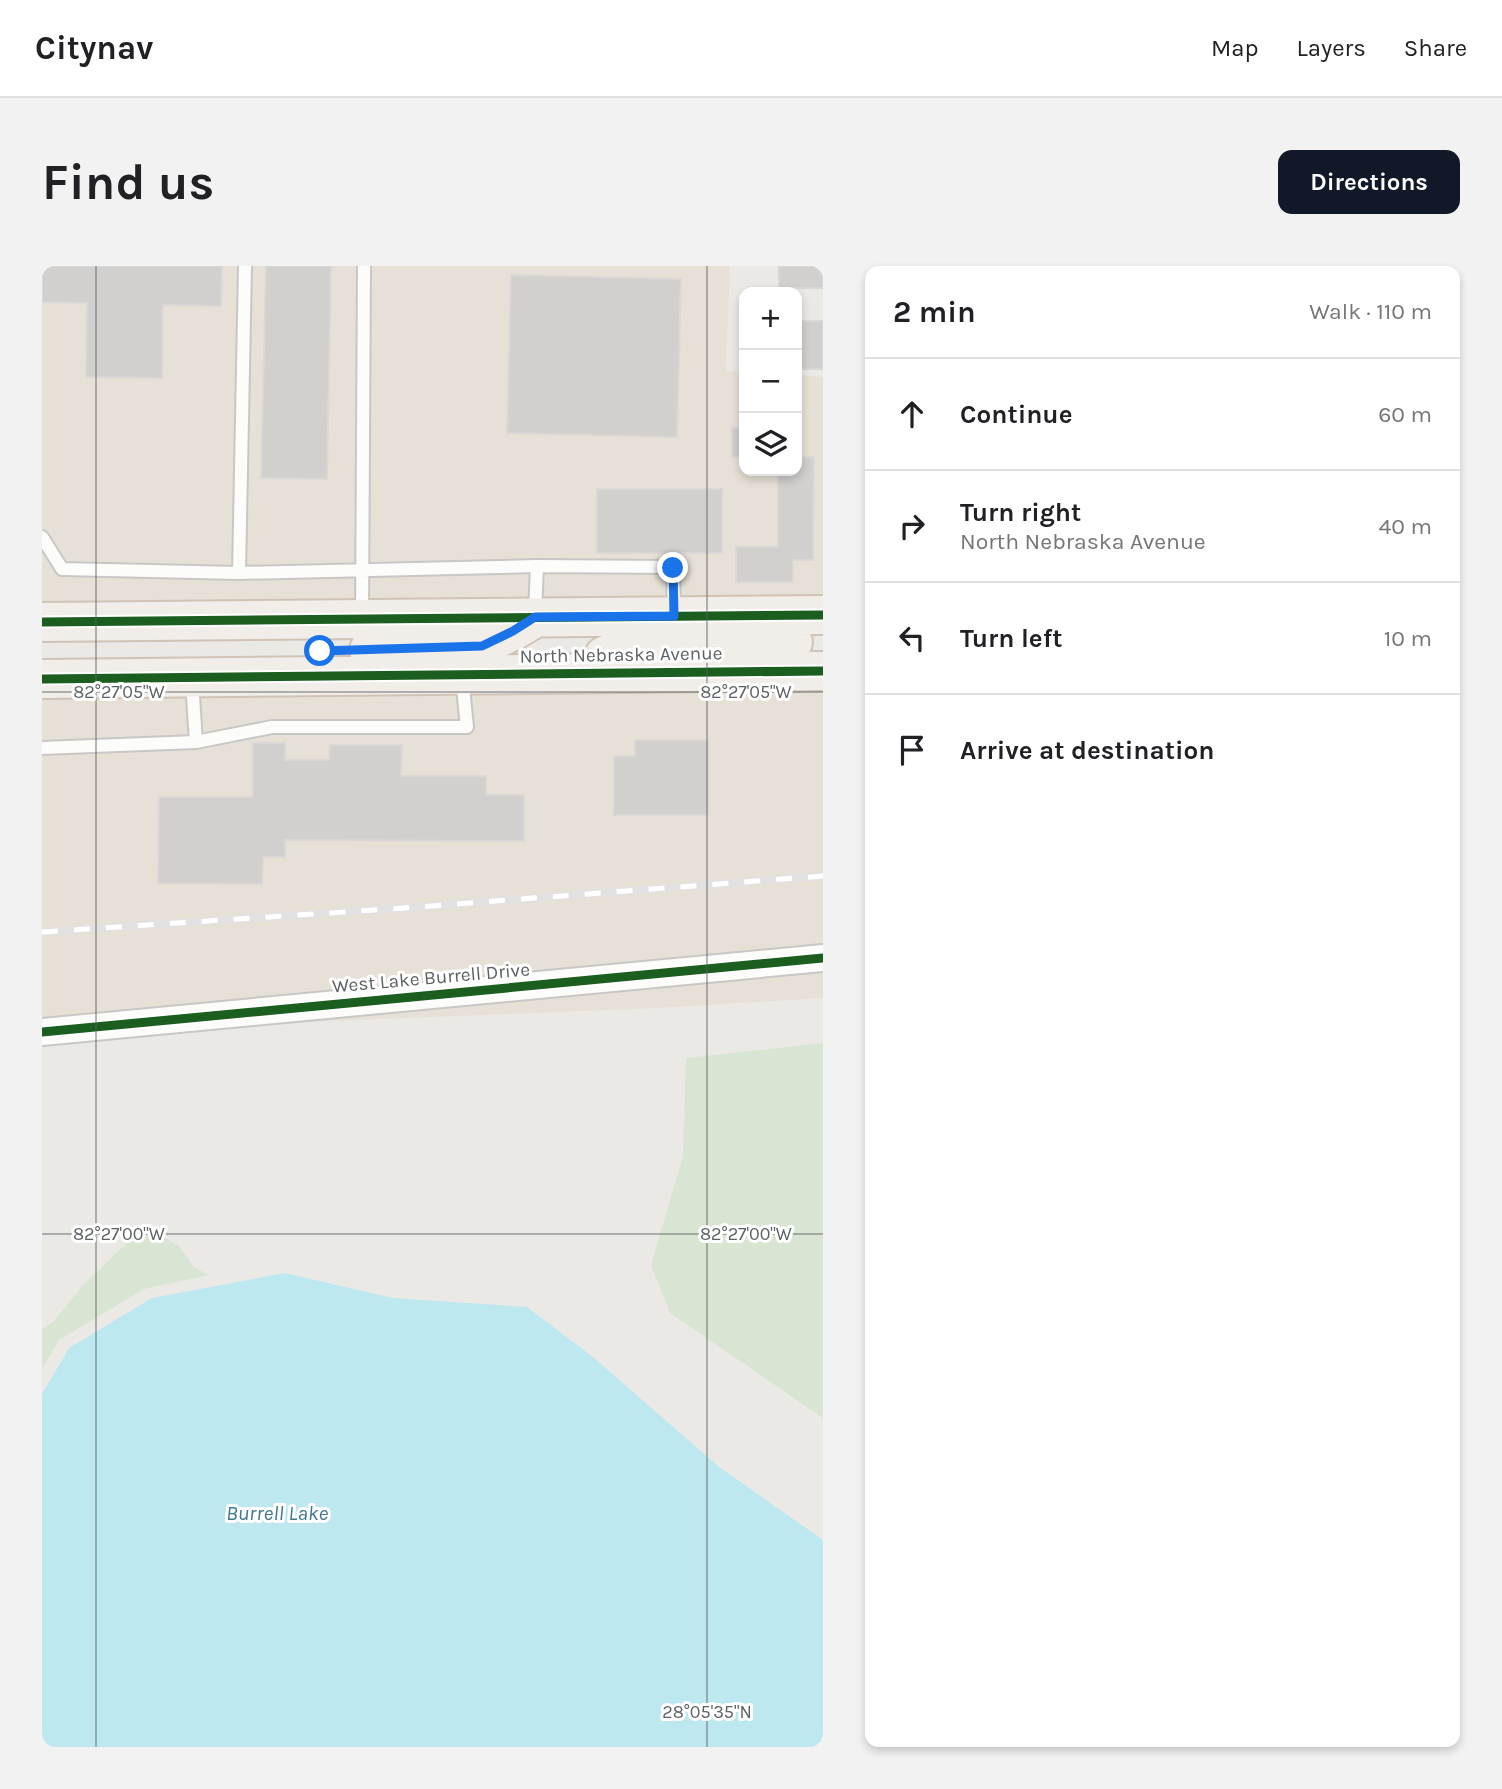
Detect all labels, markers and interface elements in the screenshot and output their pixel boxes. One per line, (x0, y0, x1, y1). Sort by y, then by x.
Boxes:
text: Citynav (35, 29, 153, 67)
text: Map (1211, 34, 1259, 62)
text: Layers (1297, 34, 1366, 62)
text: Share (1404, 34, 1467, 62)
button: Directions (1278, 150, 1460, 214)
text: Find us (42, 154, 214, 211)
map controls (739, 287, 802, 476)
button: + (739, 287, 802, 350)
text: 2 min (893, 294, 976, 330)
text: Walk · 110 m (1309, 298, 1432, 325)
button: − (739, 350, 802, 413)
icon: ahead (893, 395, 931, 433)
text: Continue (960, 399, 1072, 430)
text: 60 m (1378, 401, 1432, 428)
button: layers (739, 413, 802, 476)
text: Turn right (960, 497, 1081, 528)
icon: right (893, 507, 931, 545)
text: 40 m (1379, 513, 1432, 540)
text: North Nebraska Avenue (960, 528, 1206, 555)
route end (657, 552, 688, 583)
icon: left (893, 619, 931, 657)
text: Turn left (960, 623, 1062, 654)
text: 10 m (1384, 625, 1432, 652)
route start (304, 635, 335, 666)
street label: North Nebraska Avenue (519, 642, 723, 668)
text: 82°27'05"W (73, 681, 165, 703)
text: 82°27'05"W (700, 681, 792, 703)
icon: arrive (893, 731, 931, 769)
text: Arrive at destination (960, 735, 1214, 766)
street label: West Lake Burrell Drive (331, 958, 531, 998)
text: 82°27'00"W (73, 1223, 165, 1245)
text: 82°27'00"W (700, 1223, 792, 1245)
water label: Burrell Lake (226, 1501, 328, 1525)
text: 28°05'35"N (662, 1701, 752, 1723)

